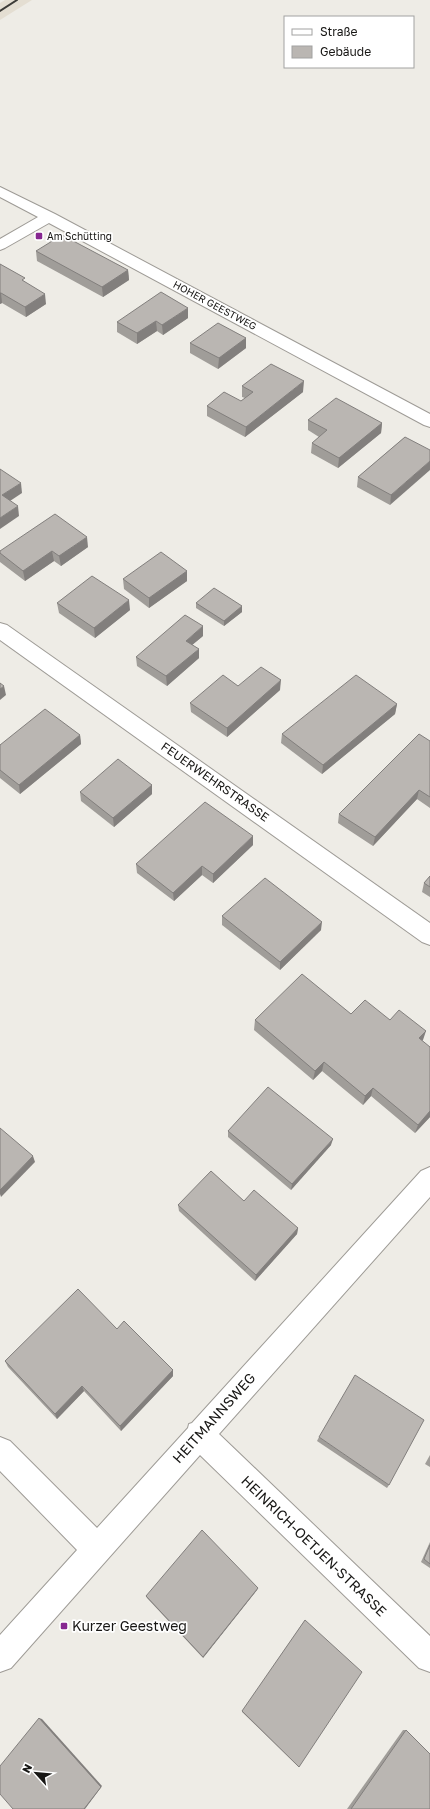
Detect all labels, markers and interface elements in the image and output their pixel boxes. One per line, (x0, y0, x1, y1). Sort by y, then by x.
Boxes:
legend (284, 16, 414, 68)
text: Straße (320, 24, 358, 39)
text: Gebäude (320, 44, 371, 59)
place label: Am Schütting (47, 230, 112, 242)
marker: Am Schütting (34, 231, 44, 241)
street label: HOHER GEESTWEG (171, 278, 259, 332)
street label: FEUERWEHRSTRASSE (158, 739, 272, 825)
street label: HEITMANNSWEG (169, 1369, 259, 1466)
street label: HEINRICH-OETJEN-STRASSE (238, 1472, 390, 1620)
place label: Kurzer Geestweg (72, 1617, 187, 1634)
marker: Kurzer Geestweg (59, 1621, 69, 1631)
north arrow (16, 1753, 56, 1793)
text: N (19, 1762, 34, 1775)

